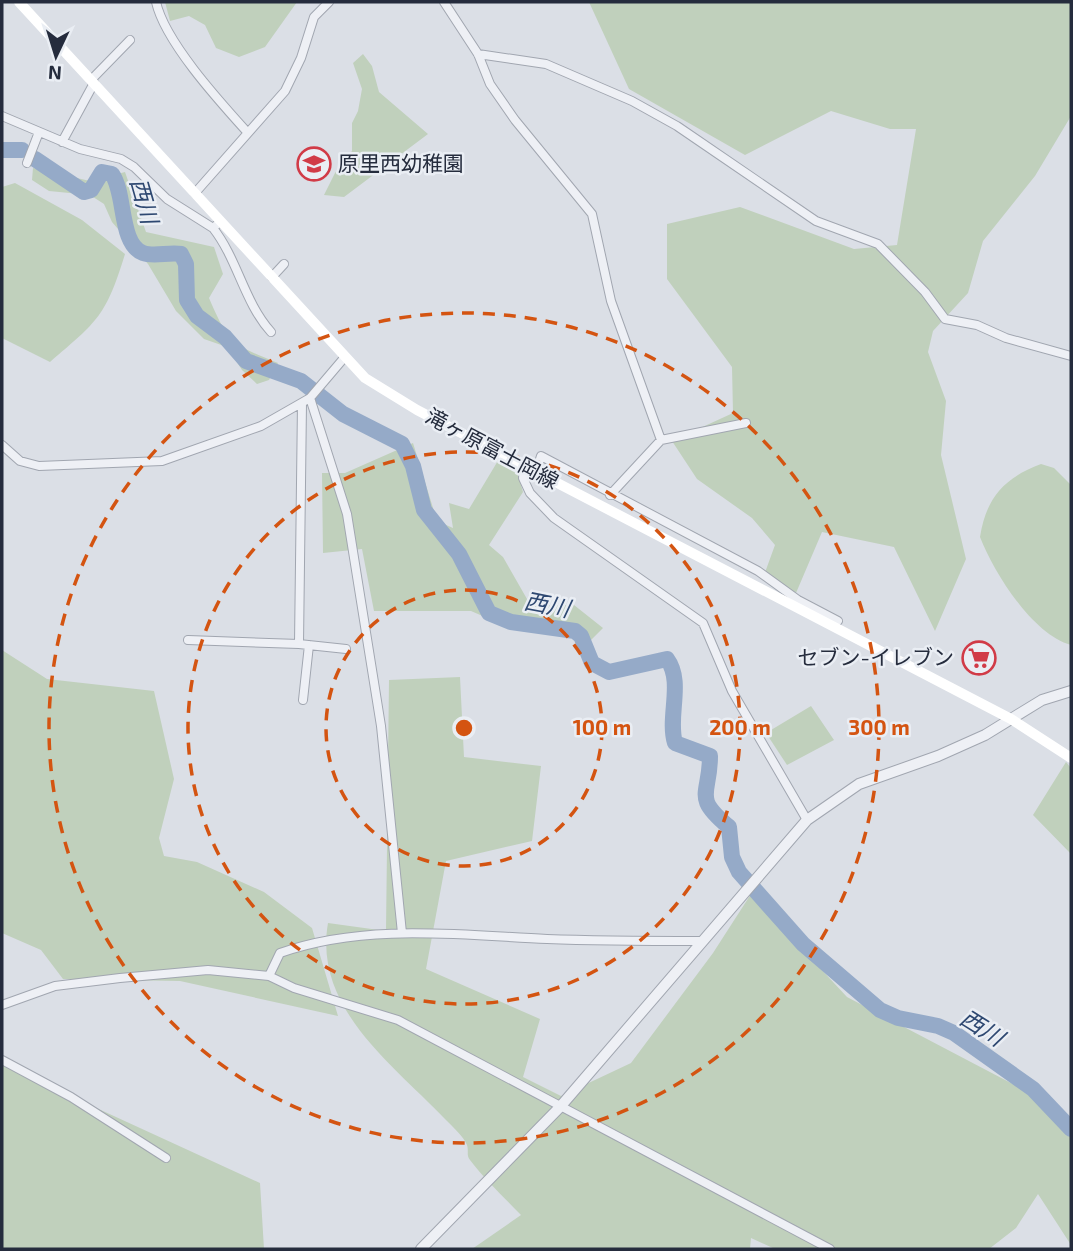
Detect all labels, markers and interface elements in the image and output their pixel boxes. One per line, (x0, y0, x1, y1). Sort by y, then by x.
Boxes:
north arrow (21, 21, 91, 91)
text: N (47, 62, 62, 85)
school or university icon: 原里西幼稚園 (295, 145, 333, 183)
place label: 原里西幼稚園 (338, 150, 464, 175)
water label: 西川 (125, 175, 166, 230)
street label: 滝ヶ原富士岡線 (422, 402, 563, 493)
water label: 西川 (522, 586, 575, 623)
supermarket icon: セブン-イレブン (960, 639, 998, 677)
place label: セブン-イレブン (798, 644, 954, 669)
text: 100 m (573, 714, 631, 739)
text: 200 m (709, 714, 771, 739)
text: 300 m (848, 714, 910, 739)
centre of rings (452, 716, 476, 740)
water label: 西川 (956, 1003, 1012, 1053)

